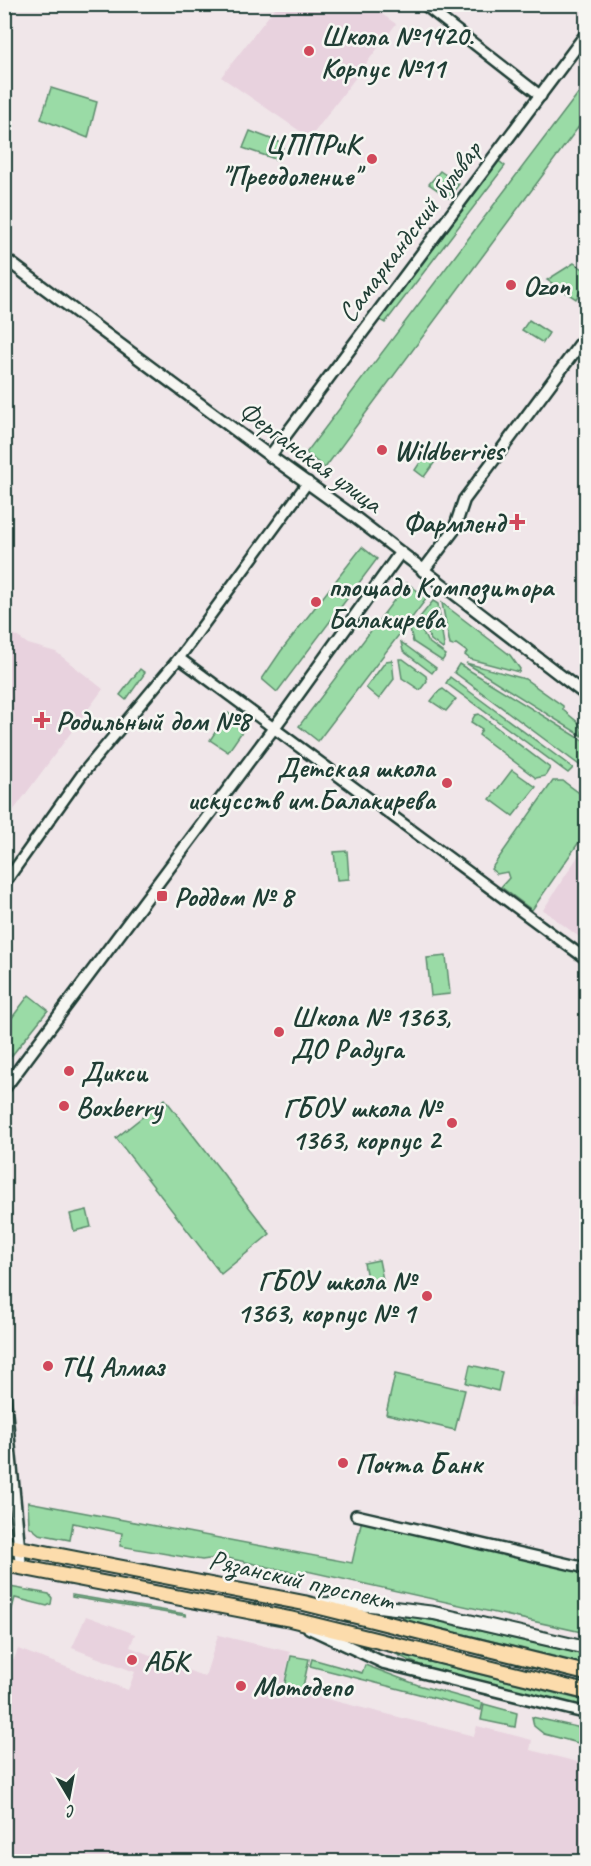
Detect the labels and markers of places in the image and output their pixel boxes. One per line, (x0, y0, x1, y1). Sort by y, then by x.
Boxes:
place label: Школа №1420. Корпус №11 (321, 18, 474, 86)
marker: Школа №1420. Корпус №11 (302, 44, 316, 58)
place label: ЦППРиК "Преодоление" (222, 126, 366, 193)
marker: ЦППРиК "Преодоление" (365, 152, 379, 166)
place label: Ozon (523, 268, 571, 303)
marker: Ozon (504, 278, 518, 292)
place label: Wildberries (394, 433, 507, 468)
marker: Wildberries (375, 443, 389, 457)
place label: Фармленд (403, 505, 508, 540)
marker: Фармленд (510, 515, 524, 529)
place label: площадь Композитора Балакирева (328, 569, 555, 636)
marker: площадь Композитора Балакирева (309, 595, 323, 609)
place label: Родильный дом №8 (56, 703, 254, 738)
marker: Родильный дом №8 (33, 711, 51, 729)
place label: Детская школа искусств им.Балакирева (187, 750, 437, 818)
marker: Детская школа искусств им.Балакирева (440, 776, 454, 790)
place label: Роддом № 8 (174, 879, 296, 914)
marker: Роддом № 8 (155, 889, 169, 903)
place label: Школа № 1363, ДО Радуга (291, 999, 451, 1067)
marker: Школа № 1363, ДО Радуга (272, 1025, 286, 1039)
place label: Дикси (81, 1054, 149, 1089)
marker: Дикси (62, 1064, 76, 1078)
place label: Boxberry (76, 1089, 164, 1125)
place label: ГБОУ школа № 1363, корпус 2 (283, 1090, 444, 1158)
marker: Boxberry (57, 1099, 71, 1113)
marker: ГБОУ школа № 1363, корпус 2 (445, 1116, 459, 1130)
place label: ГБОУ школа № 1363, корпус № 1 (237, 1263, 419, 1331)
marker: ГБОУ школа № 1363, корпус № 1 (420, 1289, 434, 1303)
place label: ТЦ Алмаз (60, 1349, 167, 1384)
marker: ТЦ Алмаз (41, 1359, 55, 1373)
place label: Почта Банк (355, 1446, 485, 1481)
marker: Почта Банк (336, 1456, 350, 1470)
place label: АБК (144, 1643, 192, 1678)
marker: АБК (125, 1653, 139, 1667)
place label: Мотодепо (253, 1669, 354, 1704)
marker: Мотодепо (234, 1679, 248, 1693)

